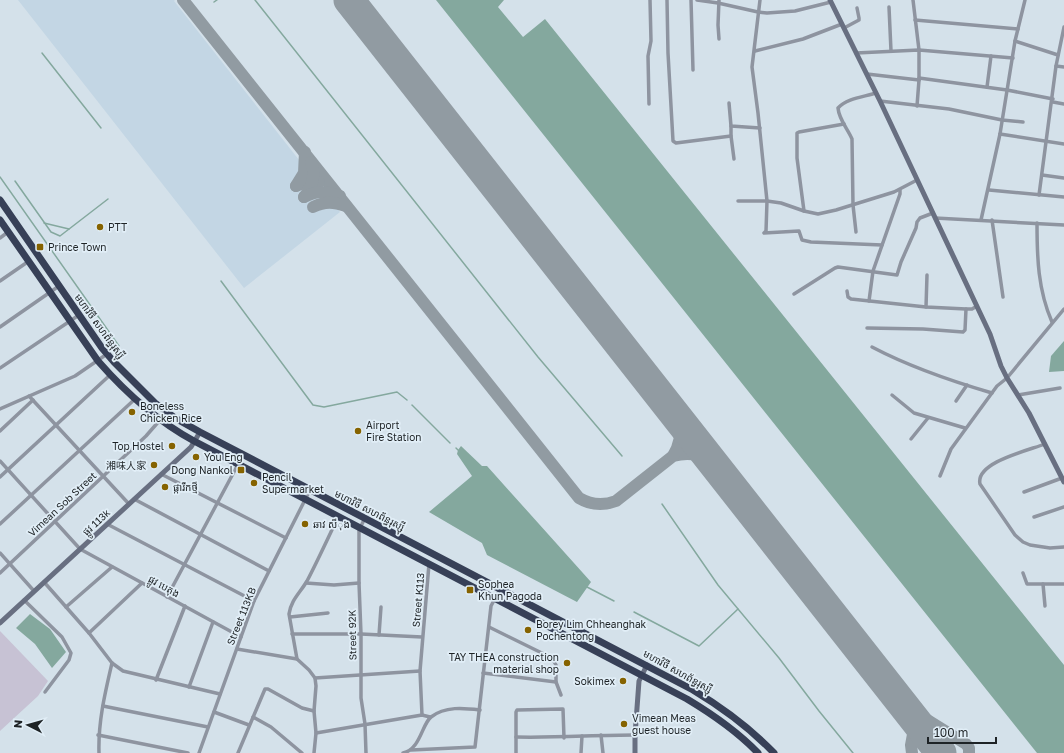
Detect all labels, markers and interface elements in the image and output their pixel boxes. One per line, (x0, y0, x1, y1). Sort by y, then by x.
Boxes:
place label: PTT (108, 221, 127, 233)
marker: PTT (95, 222, 105, 232)
place label: Prince Town (48, 241, 106, 253)
marker: Prince Town (35, 242, 45, 252)
street label: មហាវិថី សហព័ន្ធរុស្ស៊ី (70, 291, 128, 363)
place label: Boneless Chicken Rice (140, 400, 202, 424)
marker: Boneless Chicken Rice (127, 407, 137, 417)
place label: Airport Fire Station (366, 419, 421, 443)
marker: Airport Fire Station (353, 426, 363, 436)
place label: Top Hostel (112, 440, 164, 452)
marker: Top Hostel (167, 441, 177, 451)
place label: You Eng (204, 451, 243, 463)
marker: You Eng (191, 452, 201, 462)
place label: 湘味人家 (106, 459, 147, 471)
marker: 湘味人家 (149, 460, 159, 470)
place label: Dong Nankol (171, 464, 233, 476)
marker: Dong Nankol (236, 465, 246, 475)
street label: Vimean Sob Street (25, 469, 99, 539)
place label: Pencil Supermarket (262, 471, 324, 495)
marker: Pencil Supermarket (249, 478, 259, 488)
place label: ផ្ការីកថ្មី (173, 481, 198, 494)
marker: ផ្ការីកថ្មី (160, 482, 170, 492)
street label: មហាវិថី សហព័ន្ធរុស្ស៊ី (331, 487, 407, 536)
street label: ផ្លូវ 113k (80, 506, 115, 541)
place label: ឆាវ សីុង (313, 518, 350, 531)
marker: ឆាវ សីុង (300, 519, 310, 529)
street label: ផ្លូវ បេតុង (144, 572, 182, 603)
street label: Street K113 (410, 572, 426, 628)
place label: Sophea Khun Pagoda (478, 578, 542, 602)
street label: Street 113KB (224, 585, 258, 647)
marker: Sophea Khun Pagoda (465, 585, 475, 595)
street label: Street 92K (346, 609, 358, 661)
place label: Borey Lim Chheanghak Pochentong (536, 618, 647, 642)
marker: Borey Lim Chheanghak Pochentong (523, 625, 533, 635)
street label: មហាវិថី សហព័ន្ធរុស្ស៊ី (640, 647, 715, 698)
place label: TAY THEA construction material shop (449, 651, 559, 675)
marker: TAY THEA construction material shop (562, 658, 572, 668)
place label: Sokimex (574, 675, 615, 687)
marker: Sokimex (618, 676, 628, 686)
north arrow (8, 705, 48, 745)
place label: Vimean Meas guest house (632, 712, 696, 736)
text: N (11, 719, 24, 729)
marker: Vimean Meas guest house (619, 719, 629, 729)
scale bar (928, 719, 996, 745)
text: 100 m (934, 725, 968, 740)

